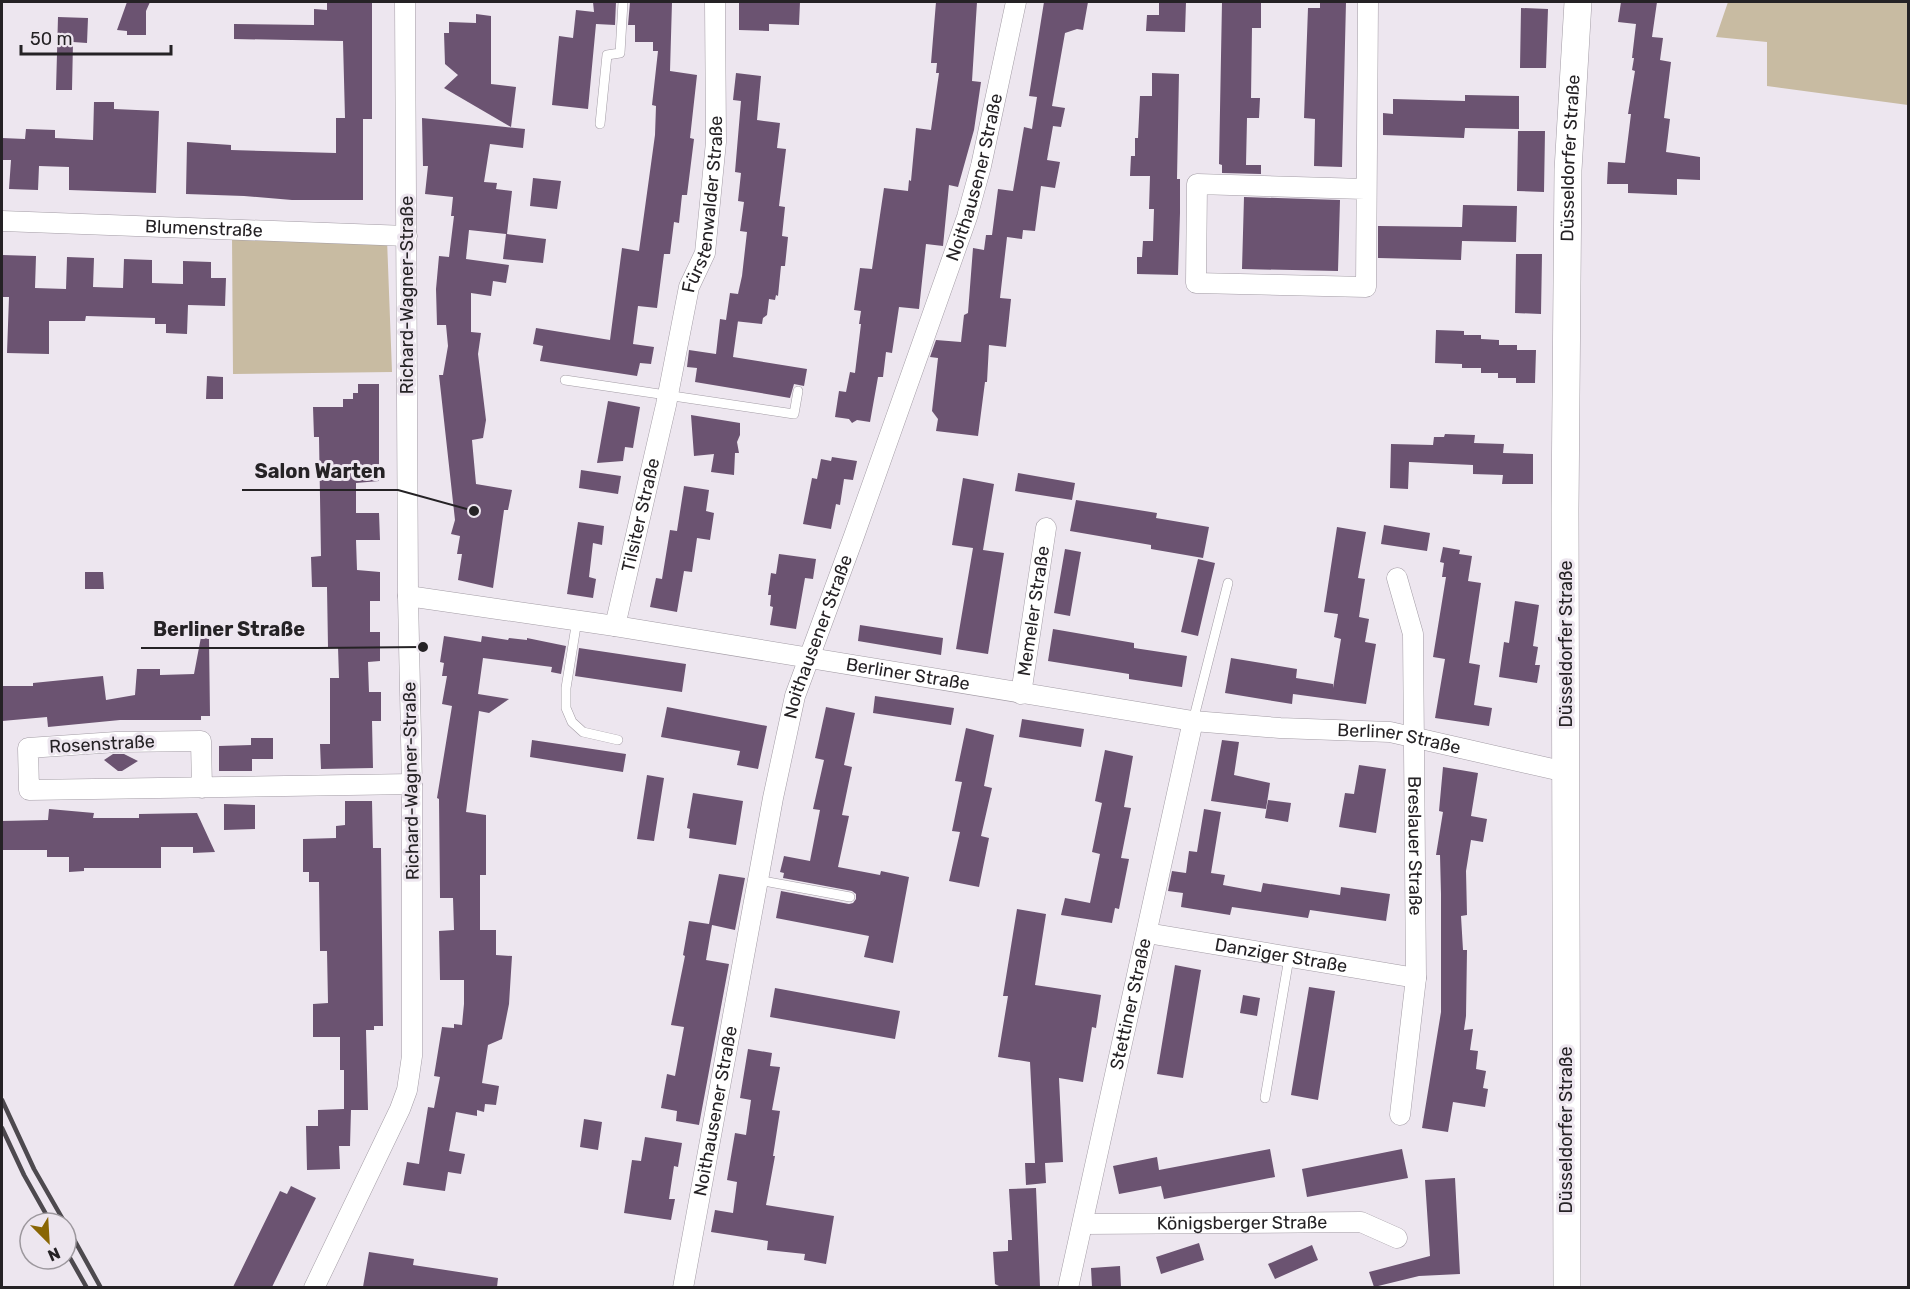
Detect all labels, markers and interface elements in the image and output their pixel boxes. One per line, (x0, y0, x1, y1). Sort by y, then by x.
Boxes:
scale bar (21, 18, 171, 56)
text: 50 m (30, 28, 73, 50)
street label: Düsseldorfer Straße (1556, 74, 1585, 242)
street label: Noithausener Straße (941, 91, 1007, 264)
street label: Fürstenwalder Straße (677, 116, 727, 294)
street label: Richard-Wagner-Straße (396, 196, 418, 394)
street label: Blumenstraße (145, 215, 263, 242)
callout: Salon Warten (242, 452, 398, 490)
street label: Tilsiter Straße (617, 456, 664, 574)
text: Salon Warten (254, 459, 386, 483)
street label: Memeler Straße (1013, 544, 1054, 678)
street label: Noithausener Straße (779, 552, 857, 721)
street label: Düsseldorfer Straße (1555, 560, 1577, 728)
callout: Berliner Straße (141, 610, 318, 648)
text: Berliner Straße (153, 617, 305, 641)
street label: Berliner Straße (844, 653, 971, 695)
street label: Richard-Wagner-Straße (398, 682, 424, 880)
street label: Berliner Straße (1337, 719, 1463, 759)
street label: Rosenstraße (49, 730, 155, 758)
street label: Breslauer Straße (1403, 776, 1426, 916)
street label: Danziger Straße (1213, 934, 1349, 977)
street label: Stettiner Straße (1105, 936, 1156, 1072)
street label: Noithausener Straße (689, 1024, 742, 1198)
street label: Düsseldorfer Straße (1555, 1046, 1577, 1214)
north arrow (18, 1211, 78, 1271)
street label: Königsberger Straße (1157, 1211, 1327, 1234)
text: N (45, 1243, 63, 1265)

